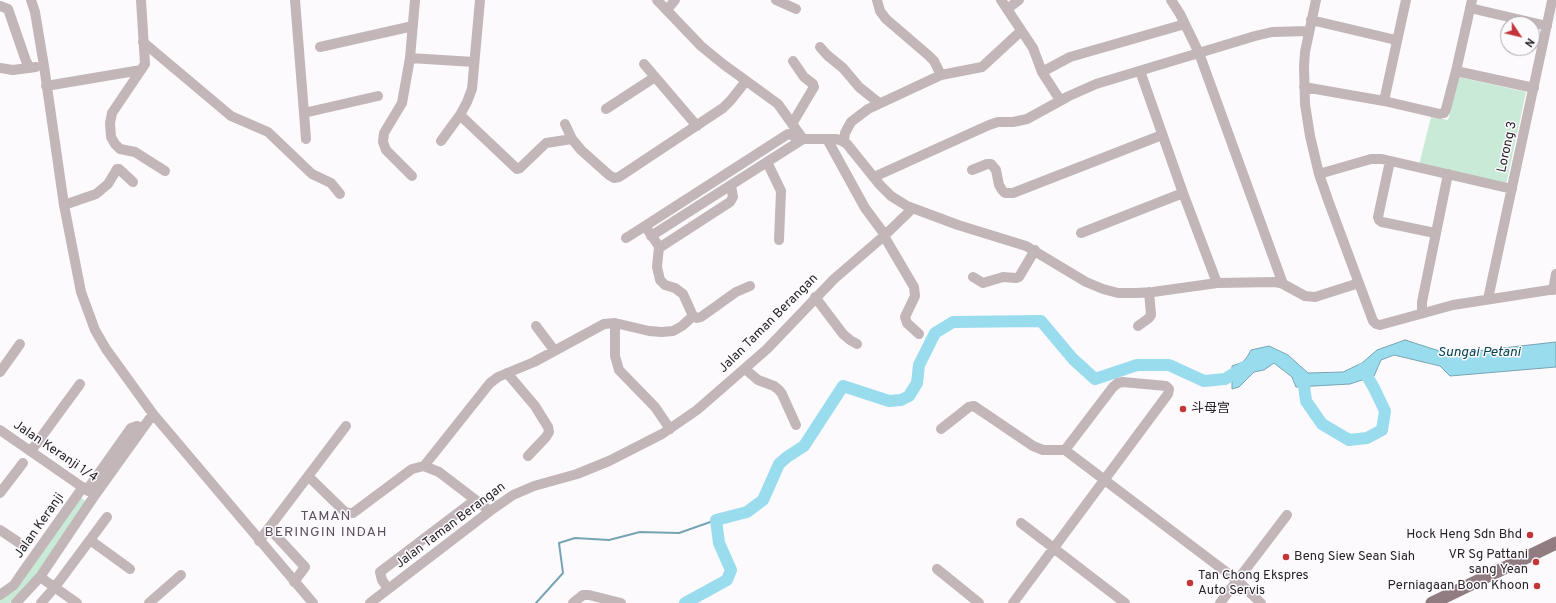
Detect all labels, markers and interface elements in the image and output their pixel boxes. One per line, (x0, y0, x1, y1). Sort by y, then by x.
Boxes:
north arrow (1500, 16, 1540, 56)
text: N (1521, 35, 1537, 50)
street label: Lorong 3 (1495, 120, 1521, 174)
street label: Jalan Taman Berangan (716, 271, 822, 377)
water label: Sungai Petani (1437, 345, 1521, 361)
place label: 斗母宫 (1191, 401, 1230, 417)
marker: 斗母宫 (1178, 404, 1188, 414)
street label: Jalan Keranji 1/4 (10, 418, 100, 486)
street label: Jalan Taman Berangan (393, 480, 509, 572)
street label: Jalan Keranji (12, 490, 68, 562)
district label: TAMAN BERINGIN INDAH (265, 509, 387, 542)
place label: Hock Heng Sdn Bhd (1406, 527, 1522, 543)
marker: Hock Heng Sdn Bhd (1525, 530, 1535, 540)
place label: VR Sg Pattani sang Yean (1448, 547, 1528, 578)
place label: Beng Siew Sean Siah (1294, 549, 1415, 565)
marker: Beng Siew Sean Siah (1281, 552, 1291, 562)
marker: VR Sg Pattani sang Yean (1531, 557, 1541, 567)
place label: Tan Chong Ekspres Auto Servis (1198, 568, 1309, 599)
marker: Tan Chong Ekspres Auto Servis (1185, 578, 1195, 588)
place label: Perniagaan Boon Khoon (1388, 578, 1529, 594)
marker: Perniagaan Boon Khoon (1532, 581, 1542, 591)

